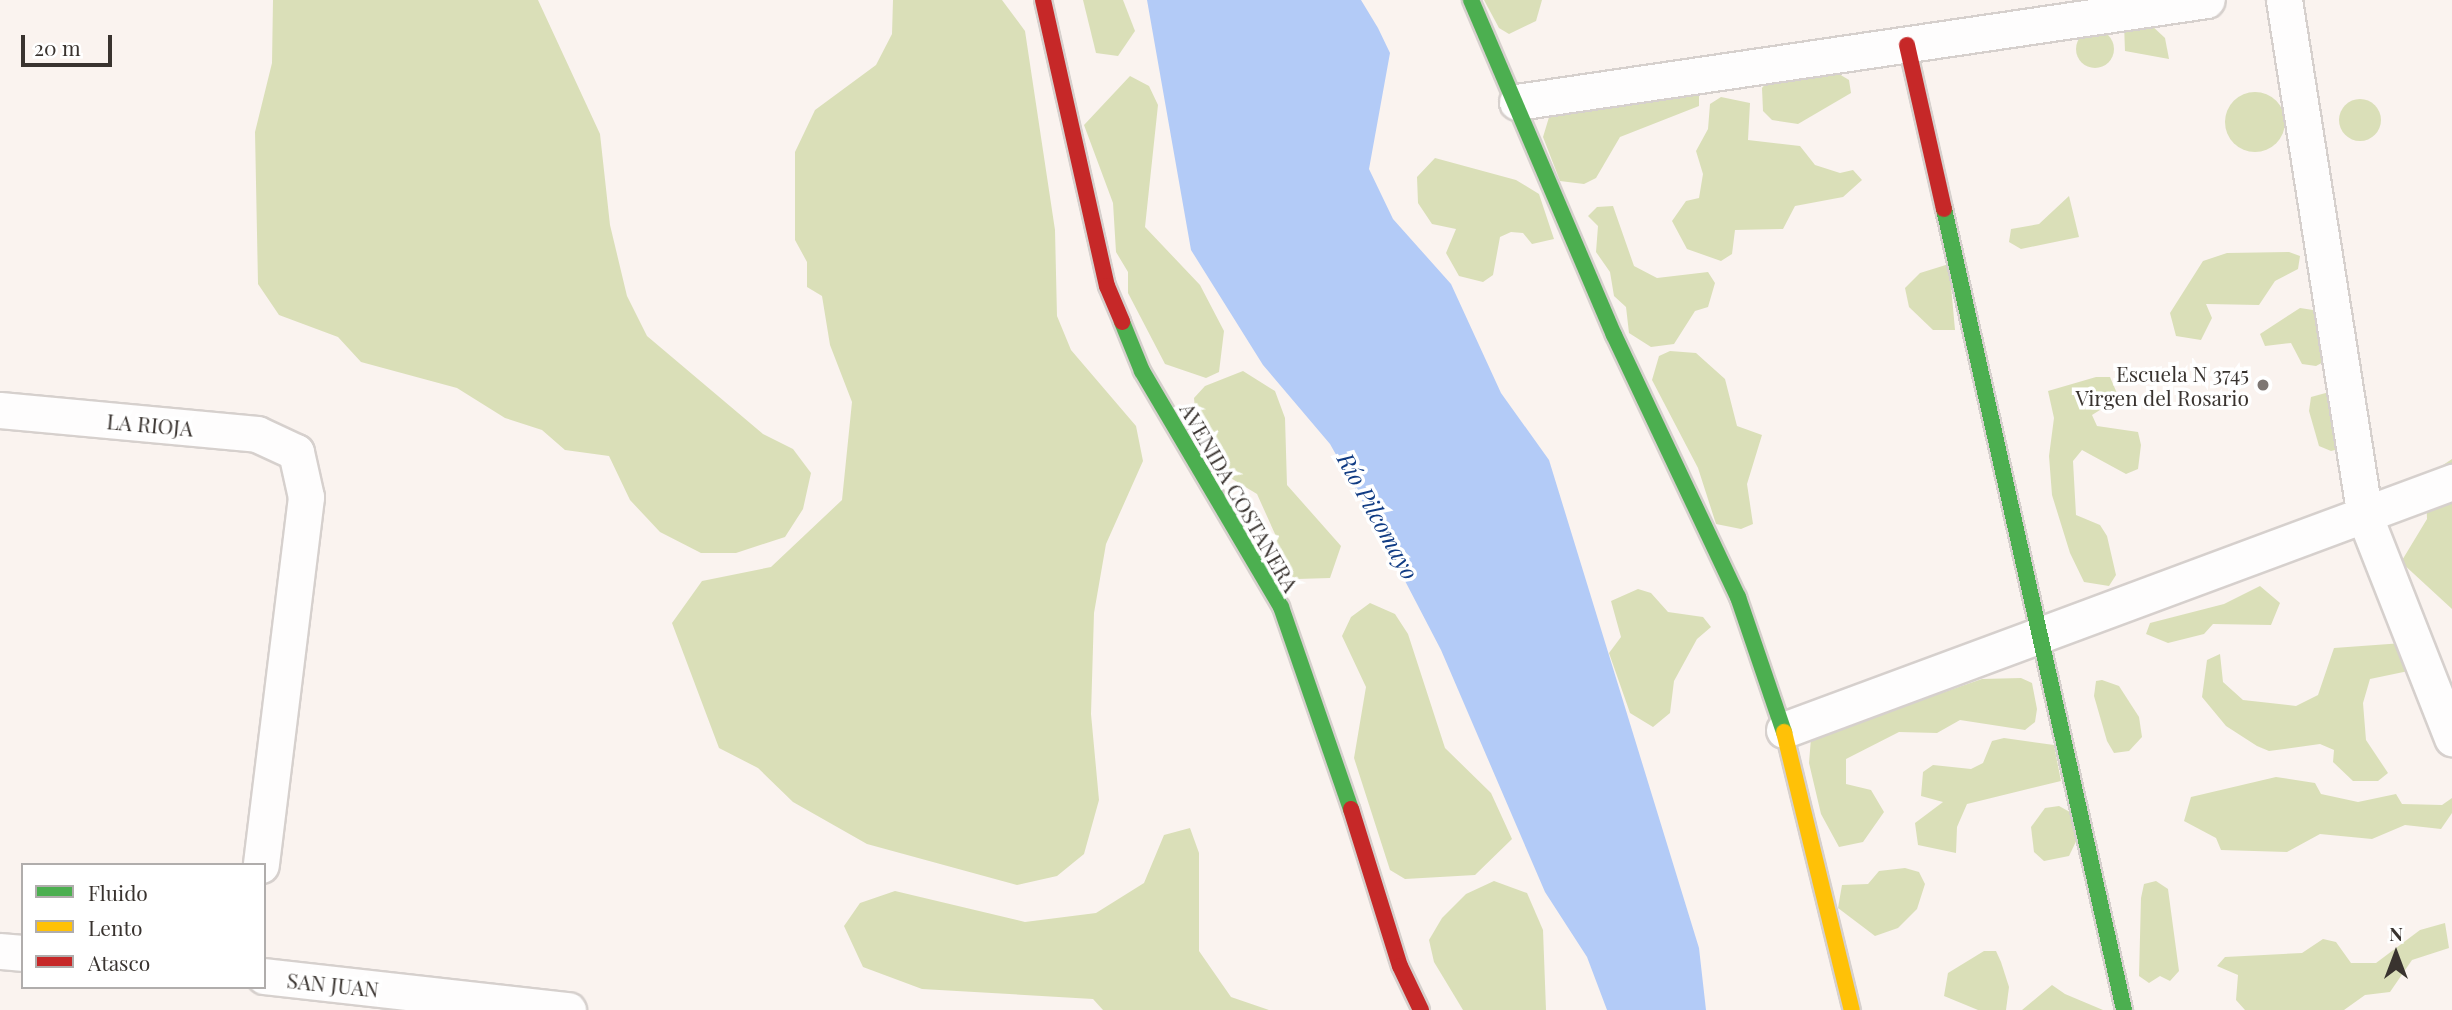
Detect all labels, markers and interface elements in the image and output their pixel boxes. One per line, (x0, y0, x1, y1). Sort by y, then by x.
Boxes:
scale bar (24, 21, 116, 65)
text: 20 m (34, 33, 81, 61)
place label: Escuela N 3745 Virgen del Rosario (2076, 360, 2249, 410)
marker: Escuela N 3745 Virgen del Rosario (2255, 377, 2271, 393)
street label: AVENIDA COSTANERA (1176, 398, 1304, 596)
street label: LA RIOJA (106, 408, 194, 440)
water label: Río Pilcomayo (1332, 448, 1424, 584)
legend (21, 863, 266, 989)
text: Fluido (88, 878, 148, 906)
text: Lento (88, 913, 142, 941)
north arrow (2361, 919, 2431, 989)
text: N (2389, 920, 2403, 946)
text: Atasco (88, 948, 150, 976)
street label: SAN JUAN (286, 967, 380, 1001)

